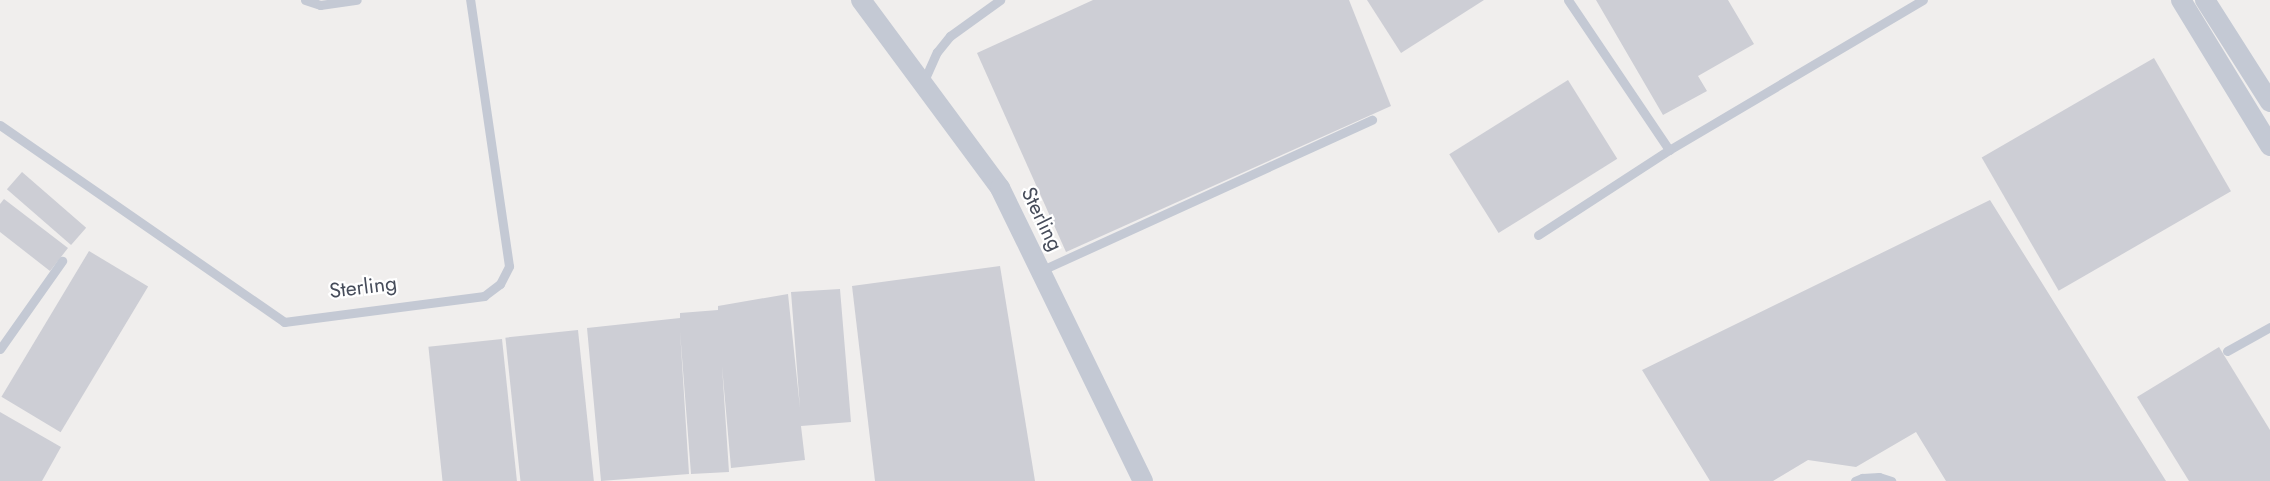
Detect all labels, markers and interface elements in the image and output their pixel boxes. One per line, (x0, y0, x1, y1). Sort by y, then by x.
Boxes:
street label: Sterling (1016, 183, 1068, 255)
street label: Sterling (328, 270, 398, 304)

